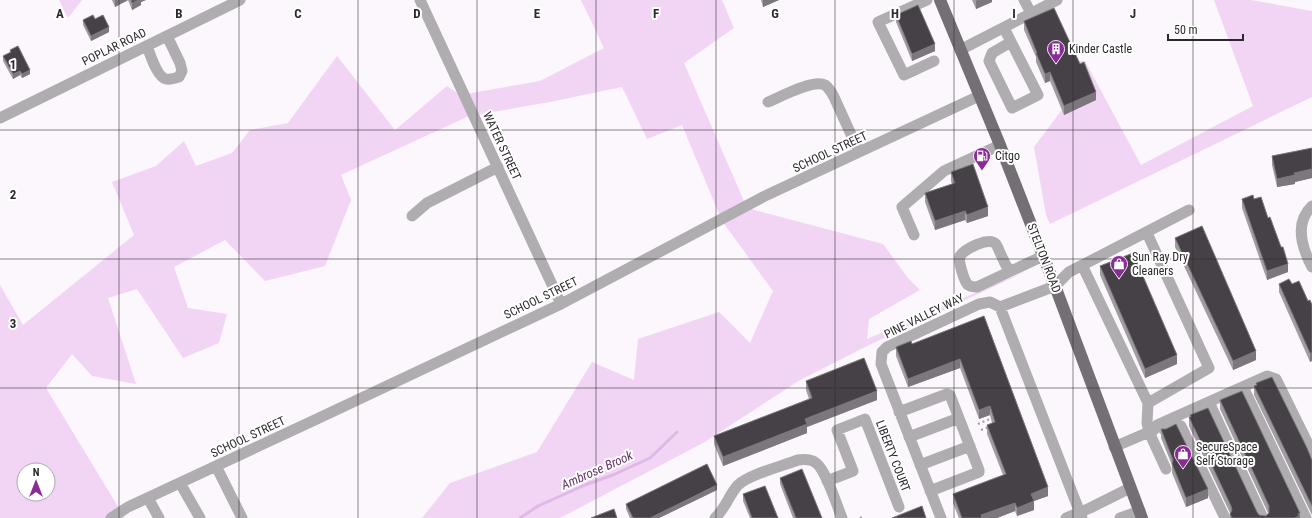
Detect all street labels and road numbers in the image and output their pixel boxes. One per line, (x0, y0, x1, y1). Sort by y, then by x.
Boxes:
street label: POPLAR ROAD (80, 25, 148, 69)
street label: WATER STREET (480, 110, 524, 182)
street label: SCHOOL STREET (791, 129, 869, 175)
street label: STELTON ROAD (1024, 221, 1064, 295)
street label: SCHOOL STREET (502, 274, 580, 322)
street label: PINE VALLEY WAY (882, 290, 967, 341)
street label: SCHOOL STREET (209, 414, 287, 460)
street label: LIBERTY COURT (873, 418, 913, 494)

